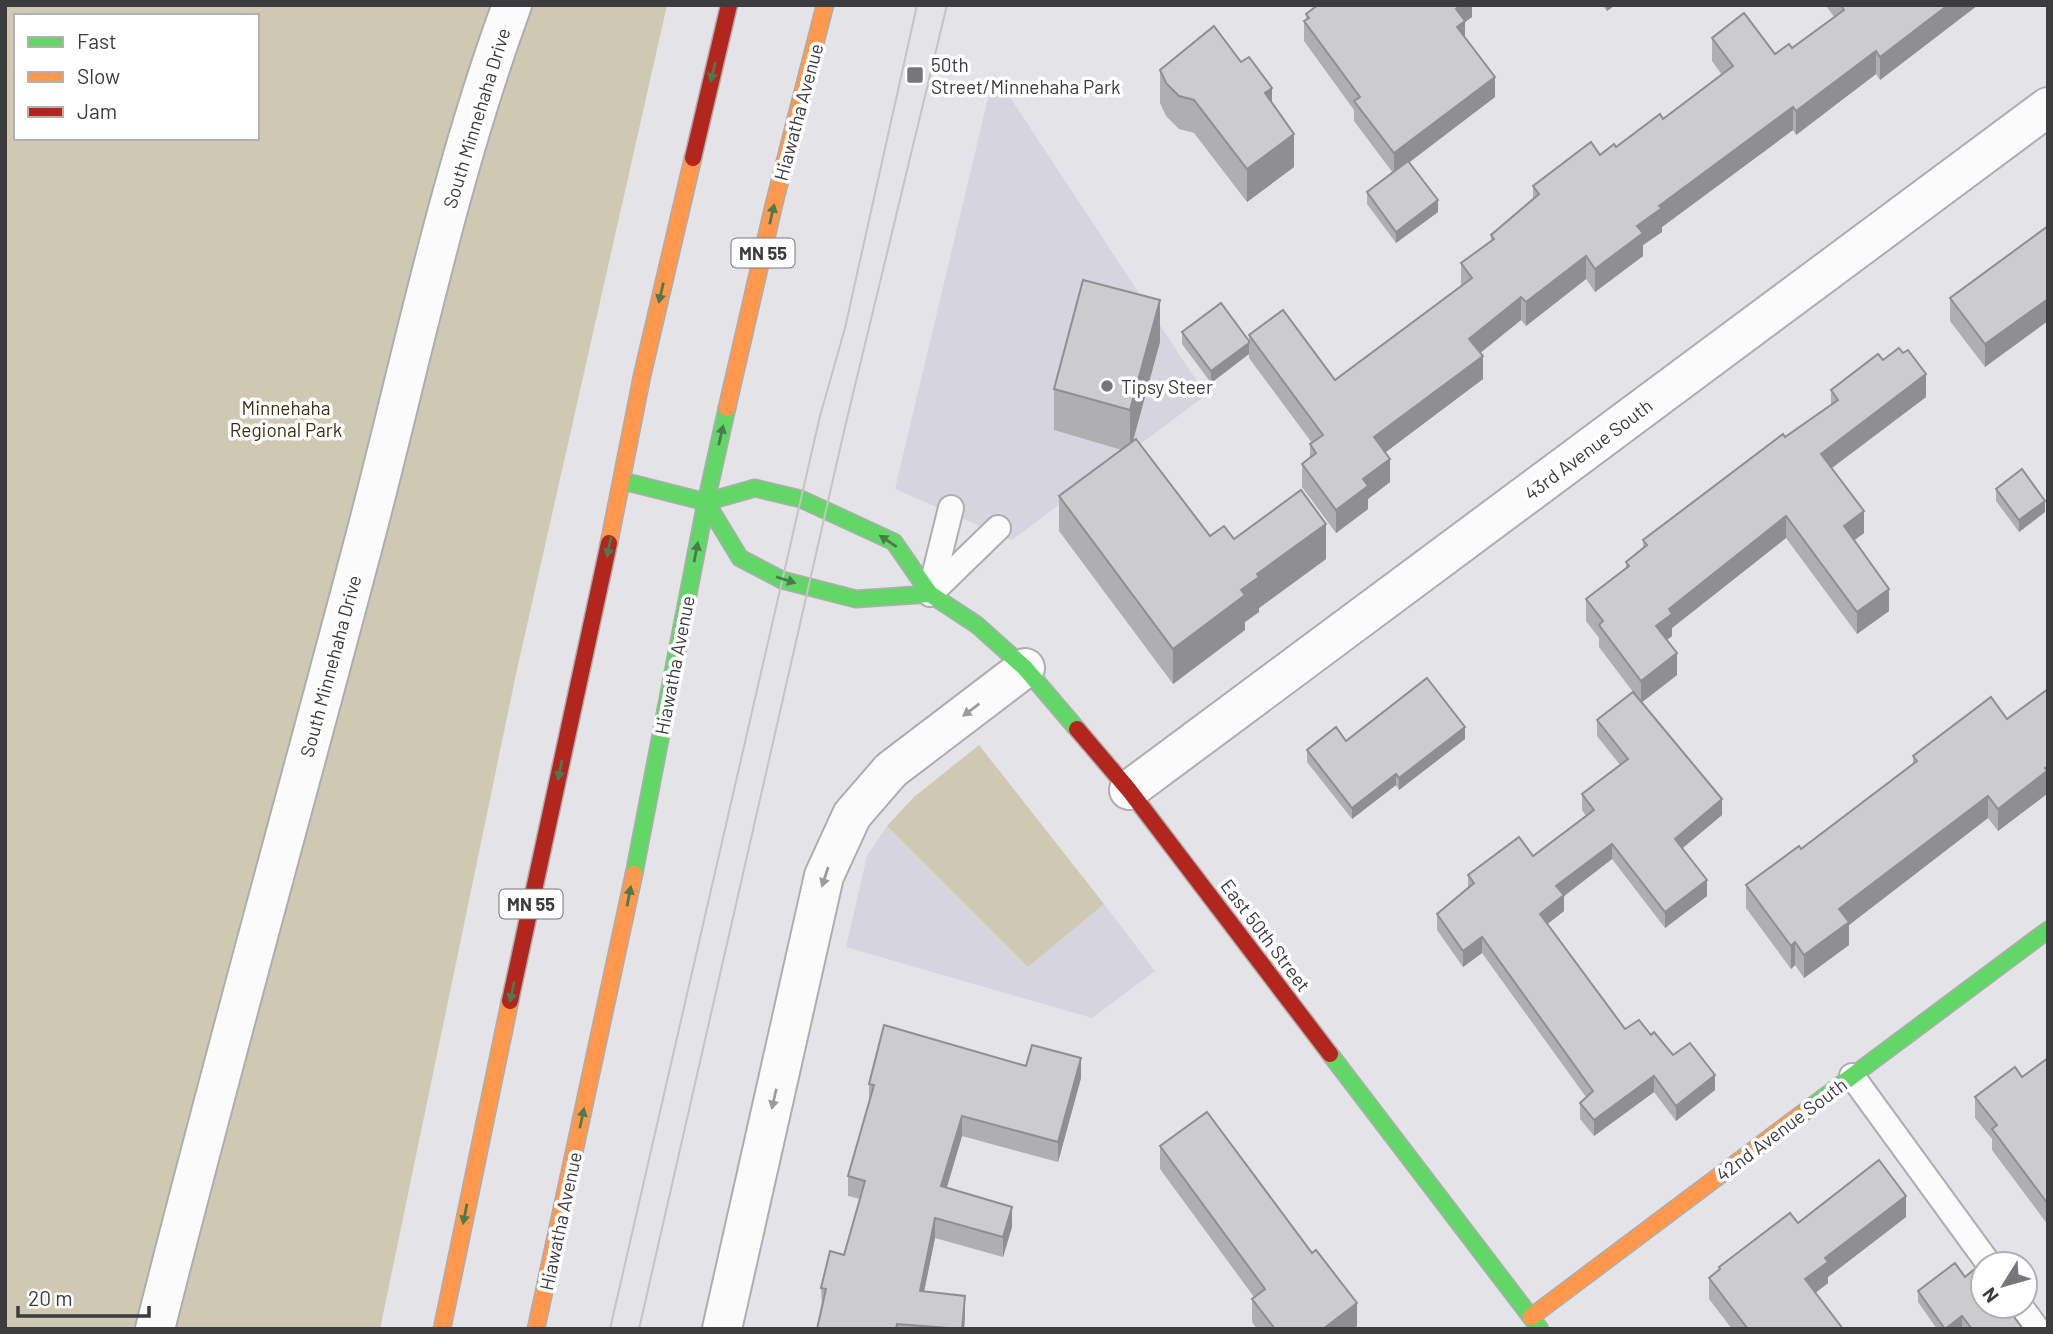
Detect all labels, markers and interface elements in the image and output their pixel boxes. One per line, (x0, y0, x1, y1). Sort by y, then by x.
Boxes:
legend (14, 14, 259, 140)
street label: South Minnehaha Drive (438, 25, 514, 211)
text: Fast (77, 28, 117, 53)
street label: Hiawatha Avenue (769, 41, 827, 183)
place label: 50th Street/Minnehaha Park (931, 53, 1120, 98)
one-way arrow (707, 61, 718, 83)
text: Slow (77, 63, 120, 88)
marker: 50th Street/Minnehaha Park (905, 65, 925, 85)
text: Jam (77, 98, 117, 123)
one-way arrow (766, 203, 777, 225)
road number: MN 55 (732, 239, 794, 268)
one-way arrow (655, 282, 666, 304)
place label: Tipsy Steer (1121, 375, 1213, 398)
marker: Tipsy Steer (1099, 378, 1115, 394)
street label: 43rd Avenue South (1519, 393, 1657, 505)
park label: Minnehaha Regional Park (230, 396, 342, 441)
one-way arrow (716, 424, 727, 446)
one-way arrow (878, 535, 898, 548)
one-way arrow (603, 536, 614, 558)
one-way arrow (691, 541, 702, 563)
street label: South Minnehaha Drive (295, 572, 365, 760)
one-way arrow (776, 575, 797, 586)
street label: Hiawatha Avenue (649, 594, 699, 736)
one-way arrow (962, 702, 980, 716)
one-way arrow (555, 759, 566, 781)
one-way arrow (819, 867, 830, 888)
street label: East 50th Street (1216, 874, 1316, 996)
one-way arrow (624, 885, 635, 907)
road number: MN 55 (500, 890, 562, 918)
one-way arrow (506, 981, 517, 1003)
street label: 42nd Avenue South (1711, 1072, 1851, 1186)
one-way arrow (768, 1088, 779, 1110)
one-way arrow (576, 1107, 587, 1129)
street label: Hiawatha Avenue (534, 1150, 586, 1292)
one-way arrow (459, 1203, 470, 1225)
north arrow (1969, 1250, 2039, 1320)
scale bar (18, 1274, 149, 1318)
text: N (1977, 1284, 2003, 1308)
text: 20 m (28, 1285, 73, 1310)

